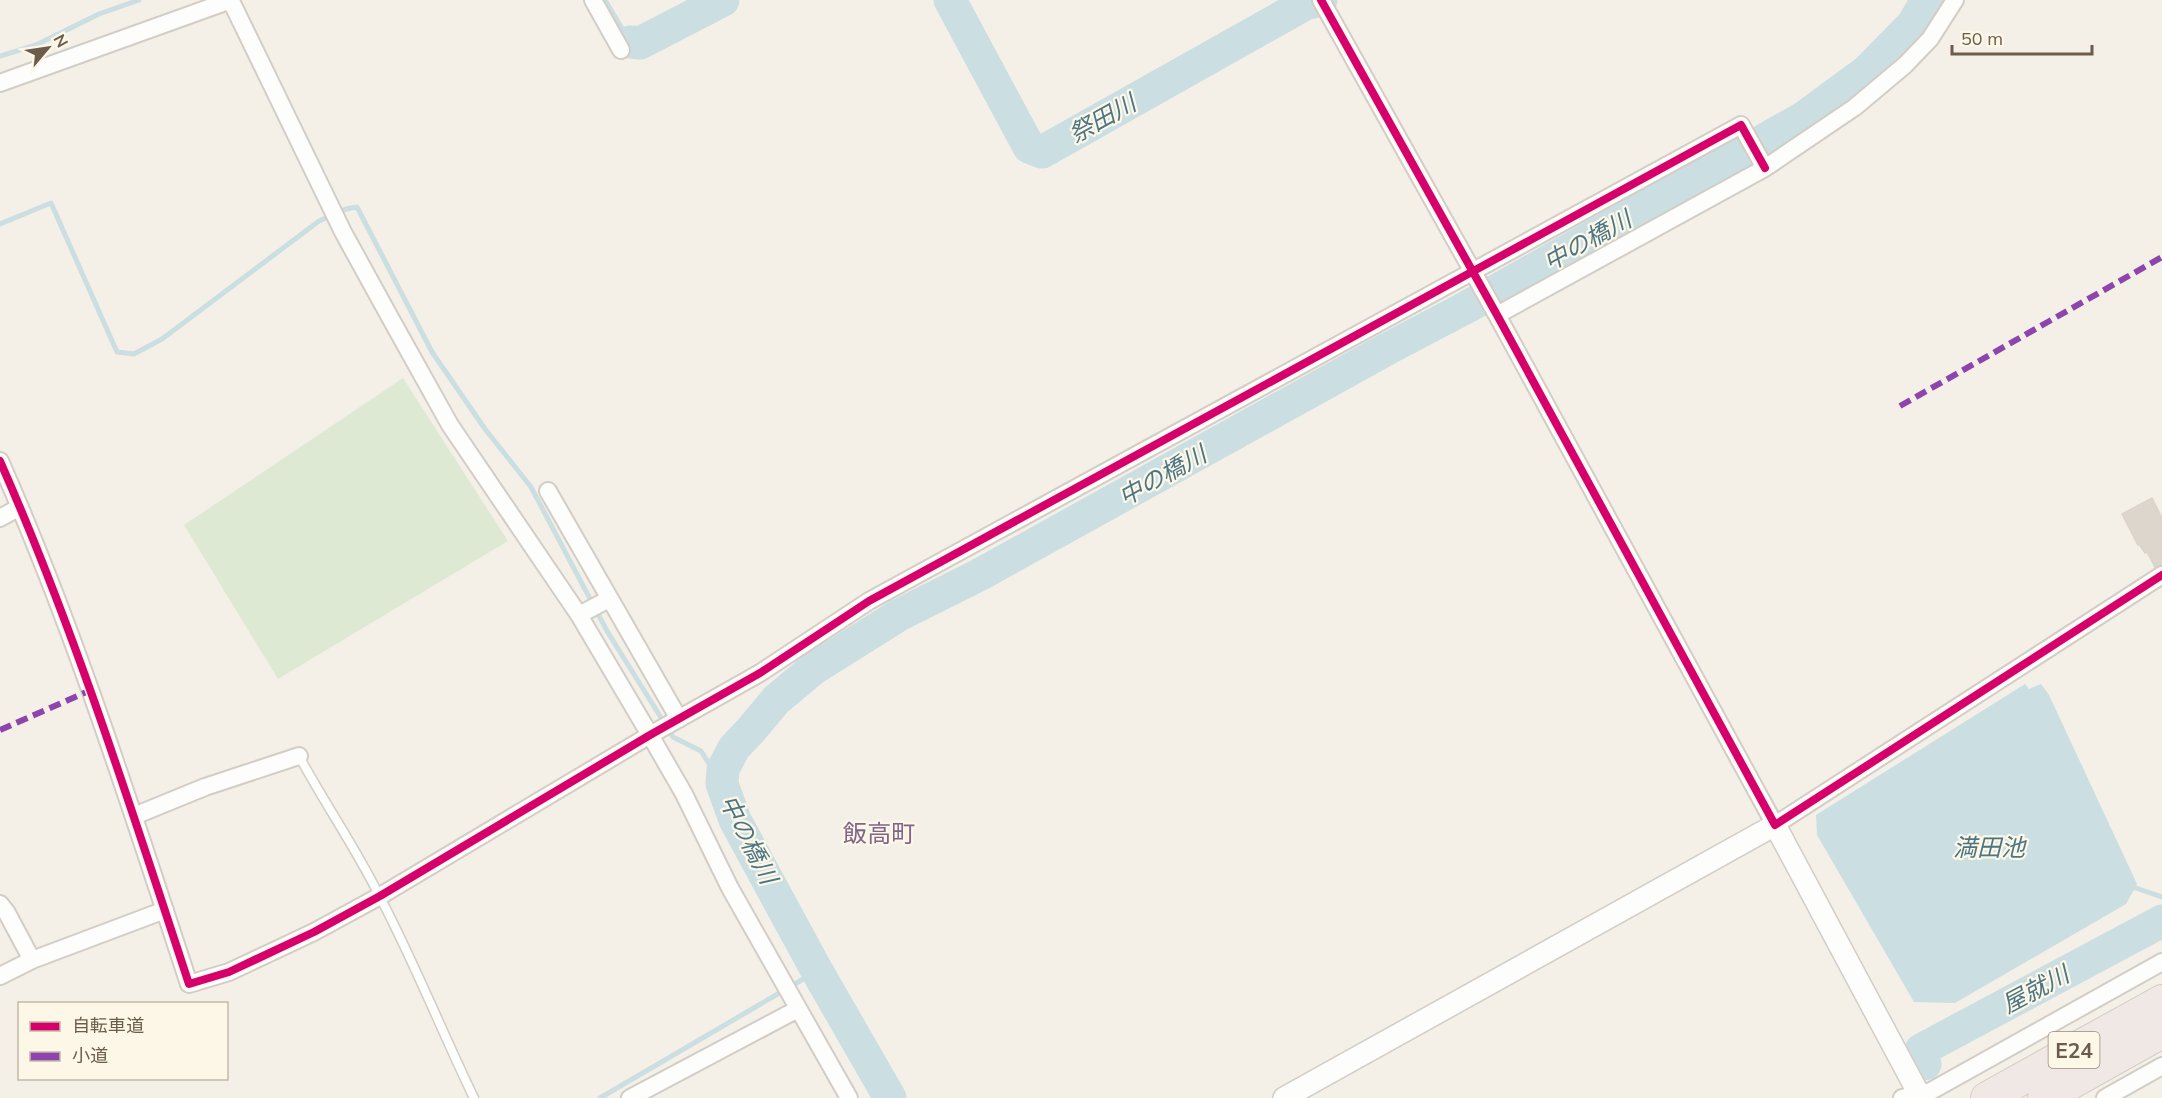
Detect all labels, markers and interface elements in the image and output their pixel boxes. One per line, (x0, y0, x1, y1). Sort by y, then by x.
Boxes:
north arrow (18, 18, 78, 78)
scale bar (1952, 18, 2092, 56)
text: 50 m (1961, 27, 2003, 50)
text: N (49, 31, 73, 51)
water label: 祭田川 (1063, 86, 1143, 149)
water label: 中の橋川 (1538, 202, 1639, 276)
water label: 中の橋川 (1113, 437, 1214, 511)
water label: 中の橋川 (714, 789, 786, 891)
district label: 飯高町 (843, 818, 915, 848)
water label: 満田池 (1953, 832, 2027, 862)
water label: 屋就川 (1996, 957, 2076, 1019)
legend (18, 1002, 228, 1080)
text: 自転車道 (72, 1014, 144, 1037)
road number: E24 (2048, 1032, 2100, 1068)
text: 小道 (72, 1044, 108, 1067)

